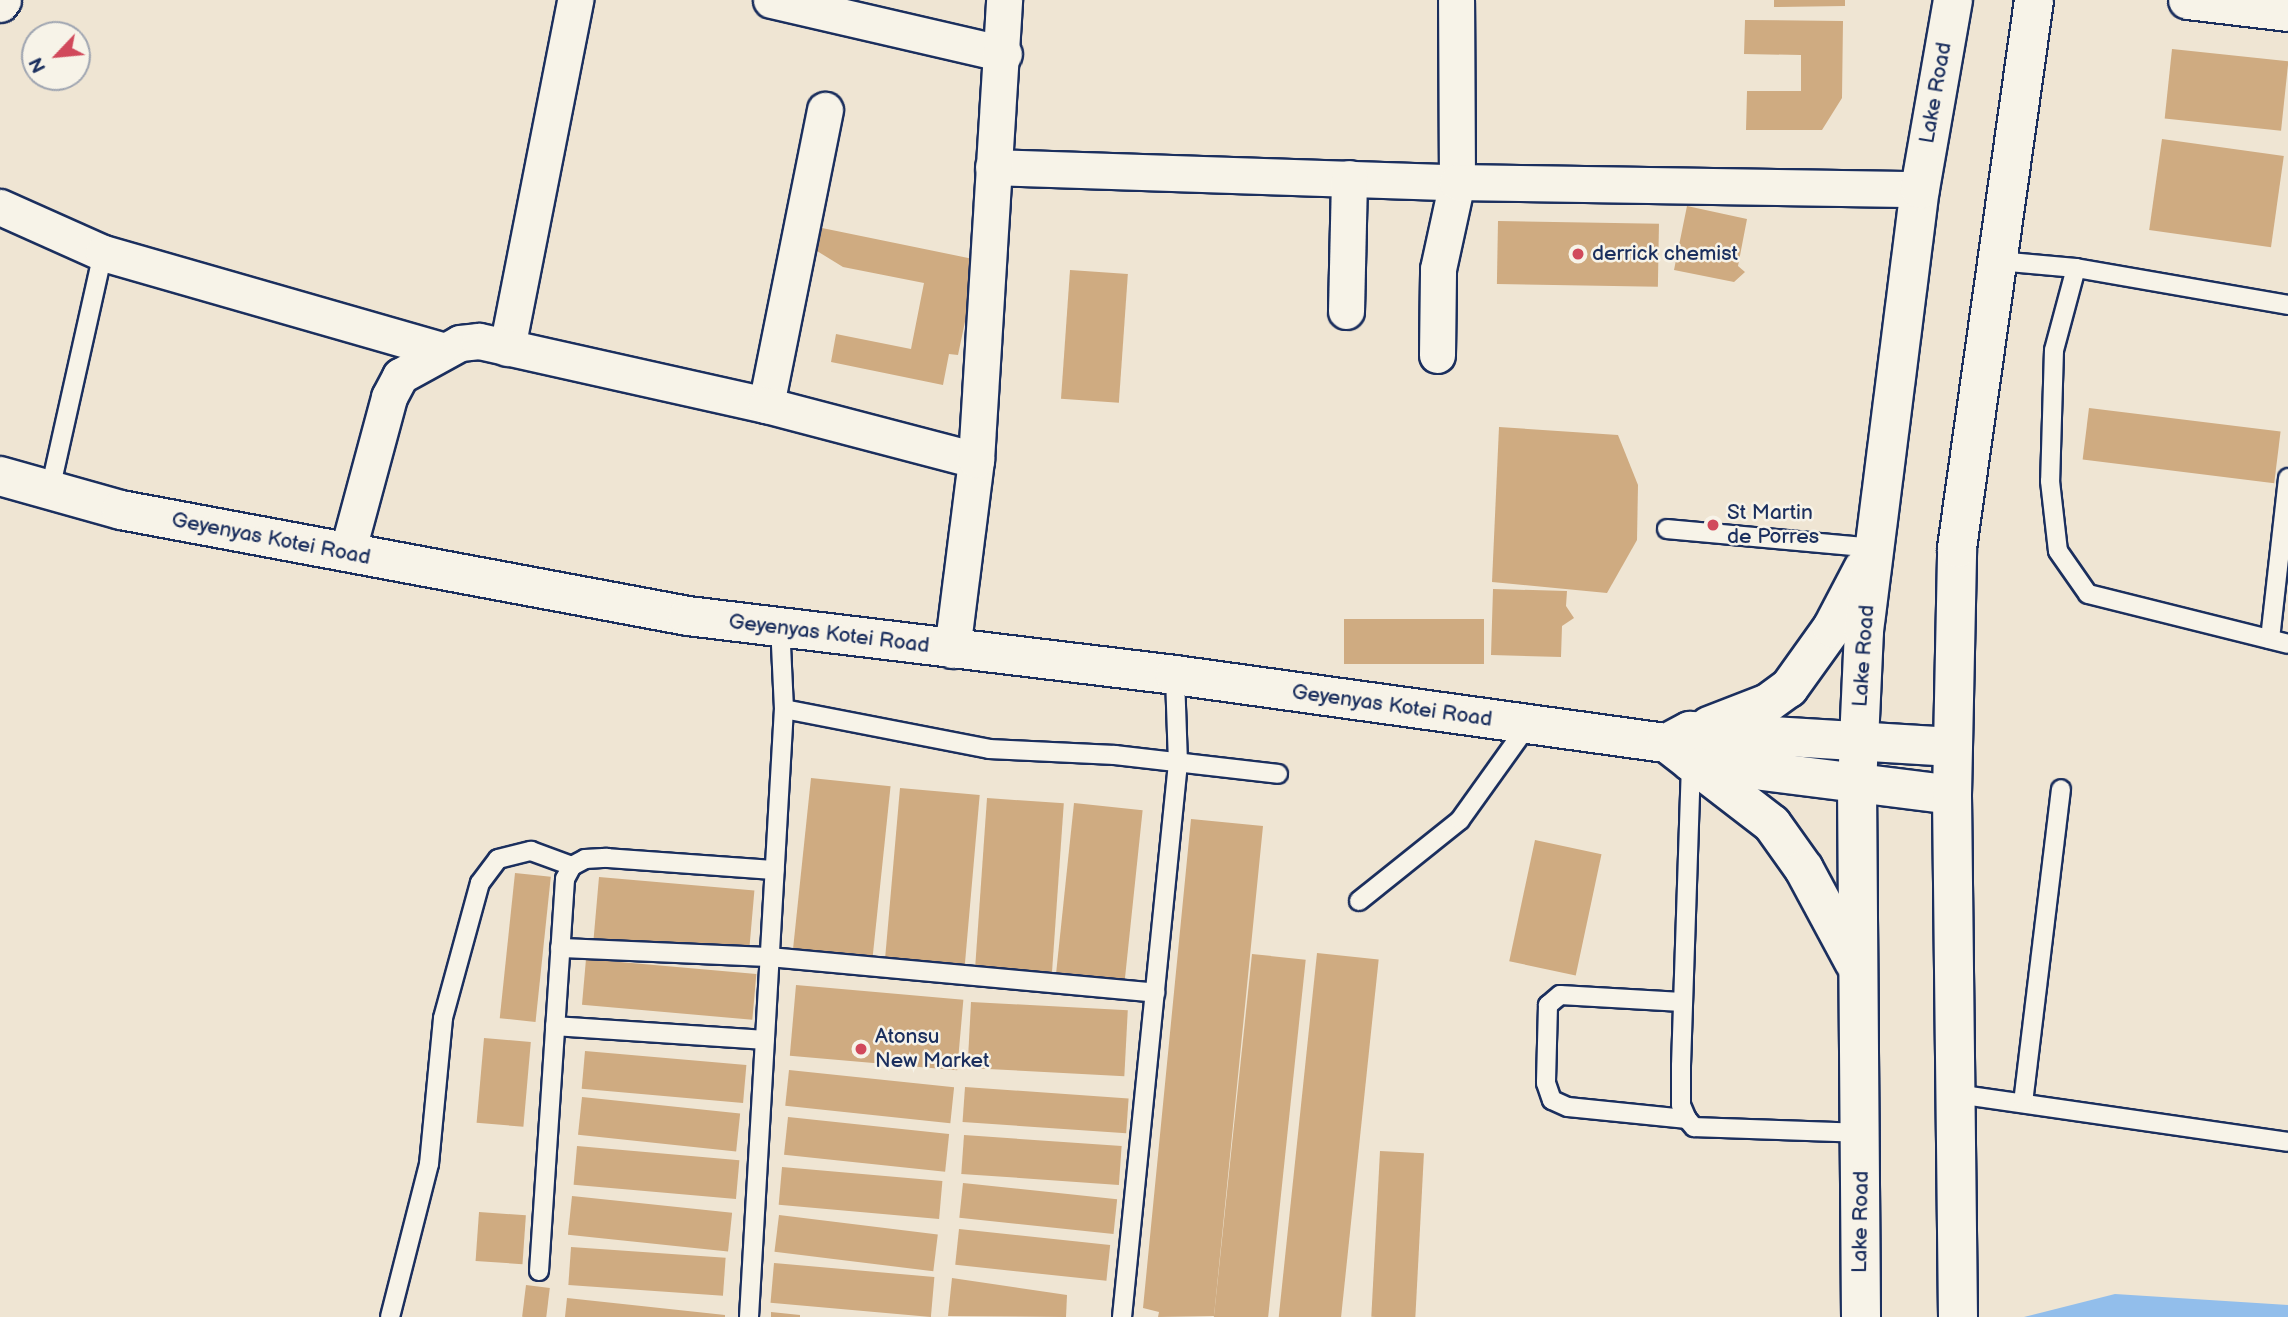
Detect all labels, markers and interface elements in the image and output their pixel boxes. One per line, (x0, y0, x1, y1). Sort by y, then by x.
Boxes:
north arrow (21, 21, 91, 91)
street label: Lake Road (1915, 41, 1957, 145)
text: N (25, 53, 52, 76)
place label: derrick chemist (1592, 241, 1738, 267)
marker: derrick chemist (1570, 246, 1586, 262)
place label: St Martin de Porres (1727, 500, 1819, 550)
street label: Geyenyas Kotei Road (169, 507, 373, 571)
marker: St Martin de Porres (1705, 517, 1721, 533)
street label: Lake Road (1848, 604, 1880, 708)
street label: Geyenyas Kotei Road (727, 609, 931, 659)
street label: Geyenyas Kotei Road (1290, 679, 1494, 733)
place label: Atonsu New Market (875, 1024, 989, 1074)
marker: Atonsu New Market (853, 1041, 869, 1057)
street label: Lake Road (1848, 1171, 1874, 1273)

